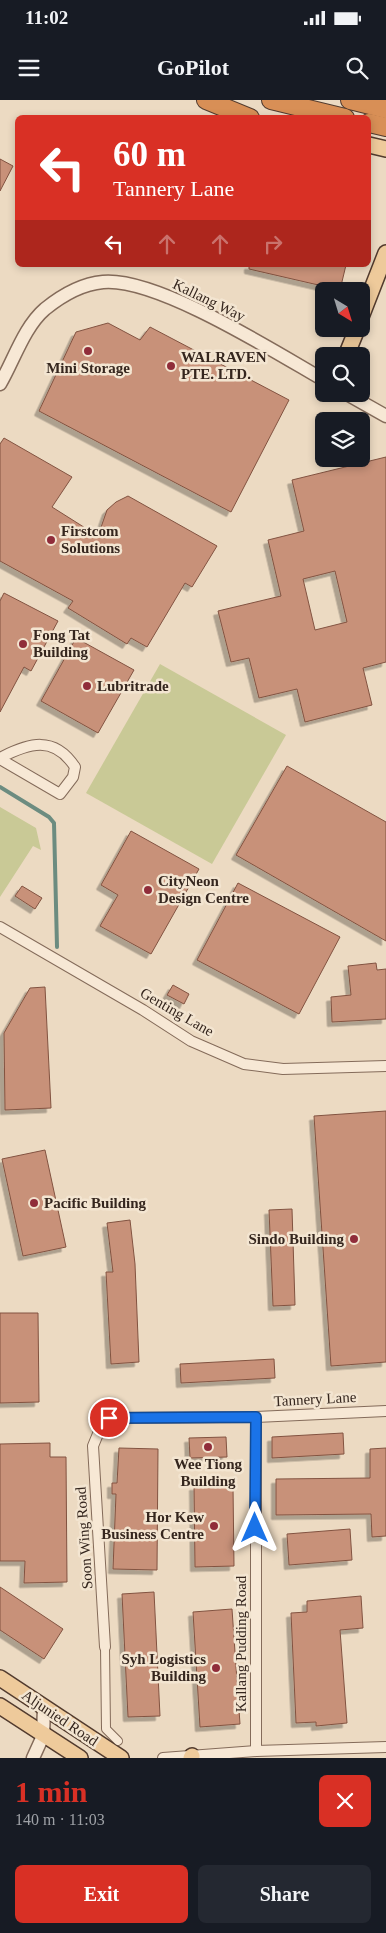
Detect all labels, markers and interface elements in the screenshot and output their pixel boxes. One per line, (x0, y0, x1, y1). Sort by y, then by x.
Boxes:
text: 11:02 (25, 7, 68, 28)
icon: menu (15, 54, 43, 82)
icon: search (343, 54, 371, 82)
text: GoPilot (157, 55, 229, 80)
icon: left (30, 135, 95, 200)
text: 60 m (113, 135, 186, 174)
text: Tannery Lane (113, 176, 234, 201)
icon: left (100, 230, 128, 258)
icon: ahead (153, 230, 181, 258)
icon: ahead (206, 230, 234, 258)
icon: right (259, 230, 287, 258)
street label: Kallang Way (170, 276, 248, 325)
north arrow (315, 282, 370, 338)
map controls (315, 282, 370, 467)
marker: Mini Storage (82, 345, 94, 357)
button: search (315, 347, 370, 402)
place label: WALRAVEN PTE. LTD. (181, 349, 267, 382)
place label: Mini Storage (46, 360, 130, 376)
marker: WALRAVEN PTE. LTD. (165, 360, 177, 372)
button: layers (315, 412, 370, 467)
place label: Firstcom Solutions (61, 523, 120, 556)
marker: Firstcom Solutions (45, 534, 57, 546)
place label: Fong Tat Building (33, 627, 90, 660)
marker: Fong Tat Building (17, 638, 29, 650)
place label: Lubritrade (97, 678, 169, 694)
marker: Lubritrade (81, 680, 93, 692)
place label: CityNeon Design Centre (158, 873, 249, 906)
marker: CityNeon Design Centre (142, 884, 154, 896)
street label: Genting Lane (137, 985, 217, 1040)
place label: Pacific Building (44, 1195, 147, 1211)
marker: Pacific Building (28, 1197, 40, 1209)
place label: Sindo Building (249, 1231, 344, 1247)
marker: Sindo Building (348, 1233, 360, 1245)
street label: Tannery Lane (273, 1389, 357, 1409)
pin (88, 1397, 130, 1439)
icon: arrive (95, 1404, 123, 1432)
marker: Wee Tiong Building (202, 1441, 214, 1453)
place label: Wee Tiong Building (174, 1456, 243, 1489)
street label: Soon Wing Road (72, 1486, 96, 1590)
position arrow (228, 1501, 280, 1553)
place label: Hor Kew Business Centre (101, 1509, 204, 1542)
marker: Hor Kew Business Centre (208, 1520, 220, 1532)
street label: Kallang Pudding Road (233, 1575, 249, 1712)
place label: Syh Logistics Building (121, 1651, 206, 1684)
marker: Syh Logistics Building (210, 1662, 222, 1674)
street label: Aljunied Road (19, 1687, 101, 1749)
text: 1 min (15, 1775, 88, 1808)
button: close (319, 1775, 371, 1827)
text: 140 m · 11:03 (15, 1811, 105, 1828)
button: Exit (15, 1865, 188, 1923)
button: Share (198, 1865, 371, 1923)

